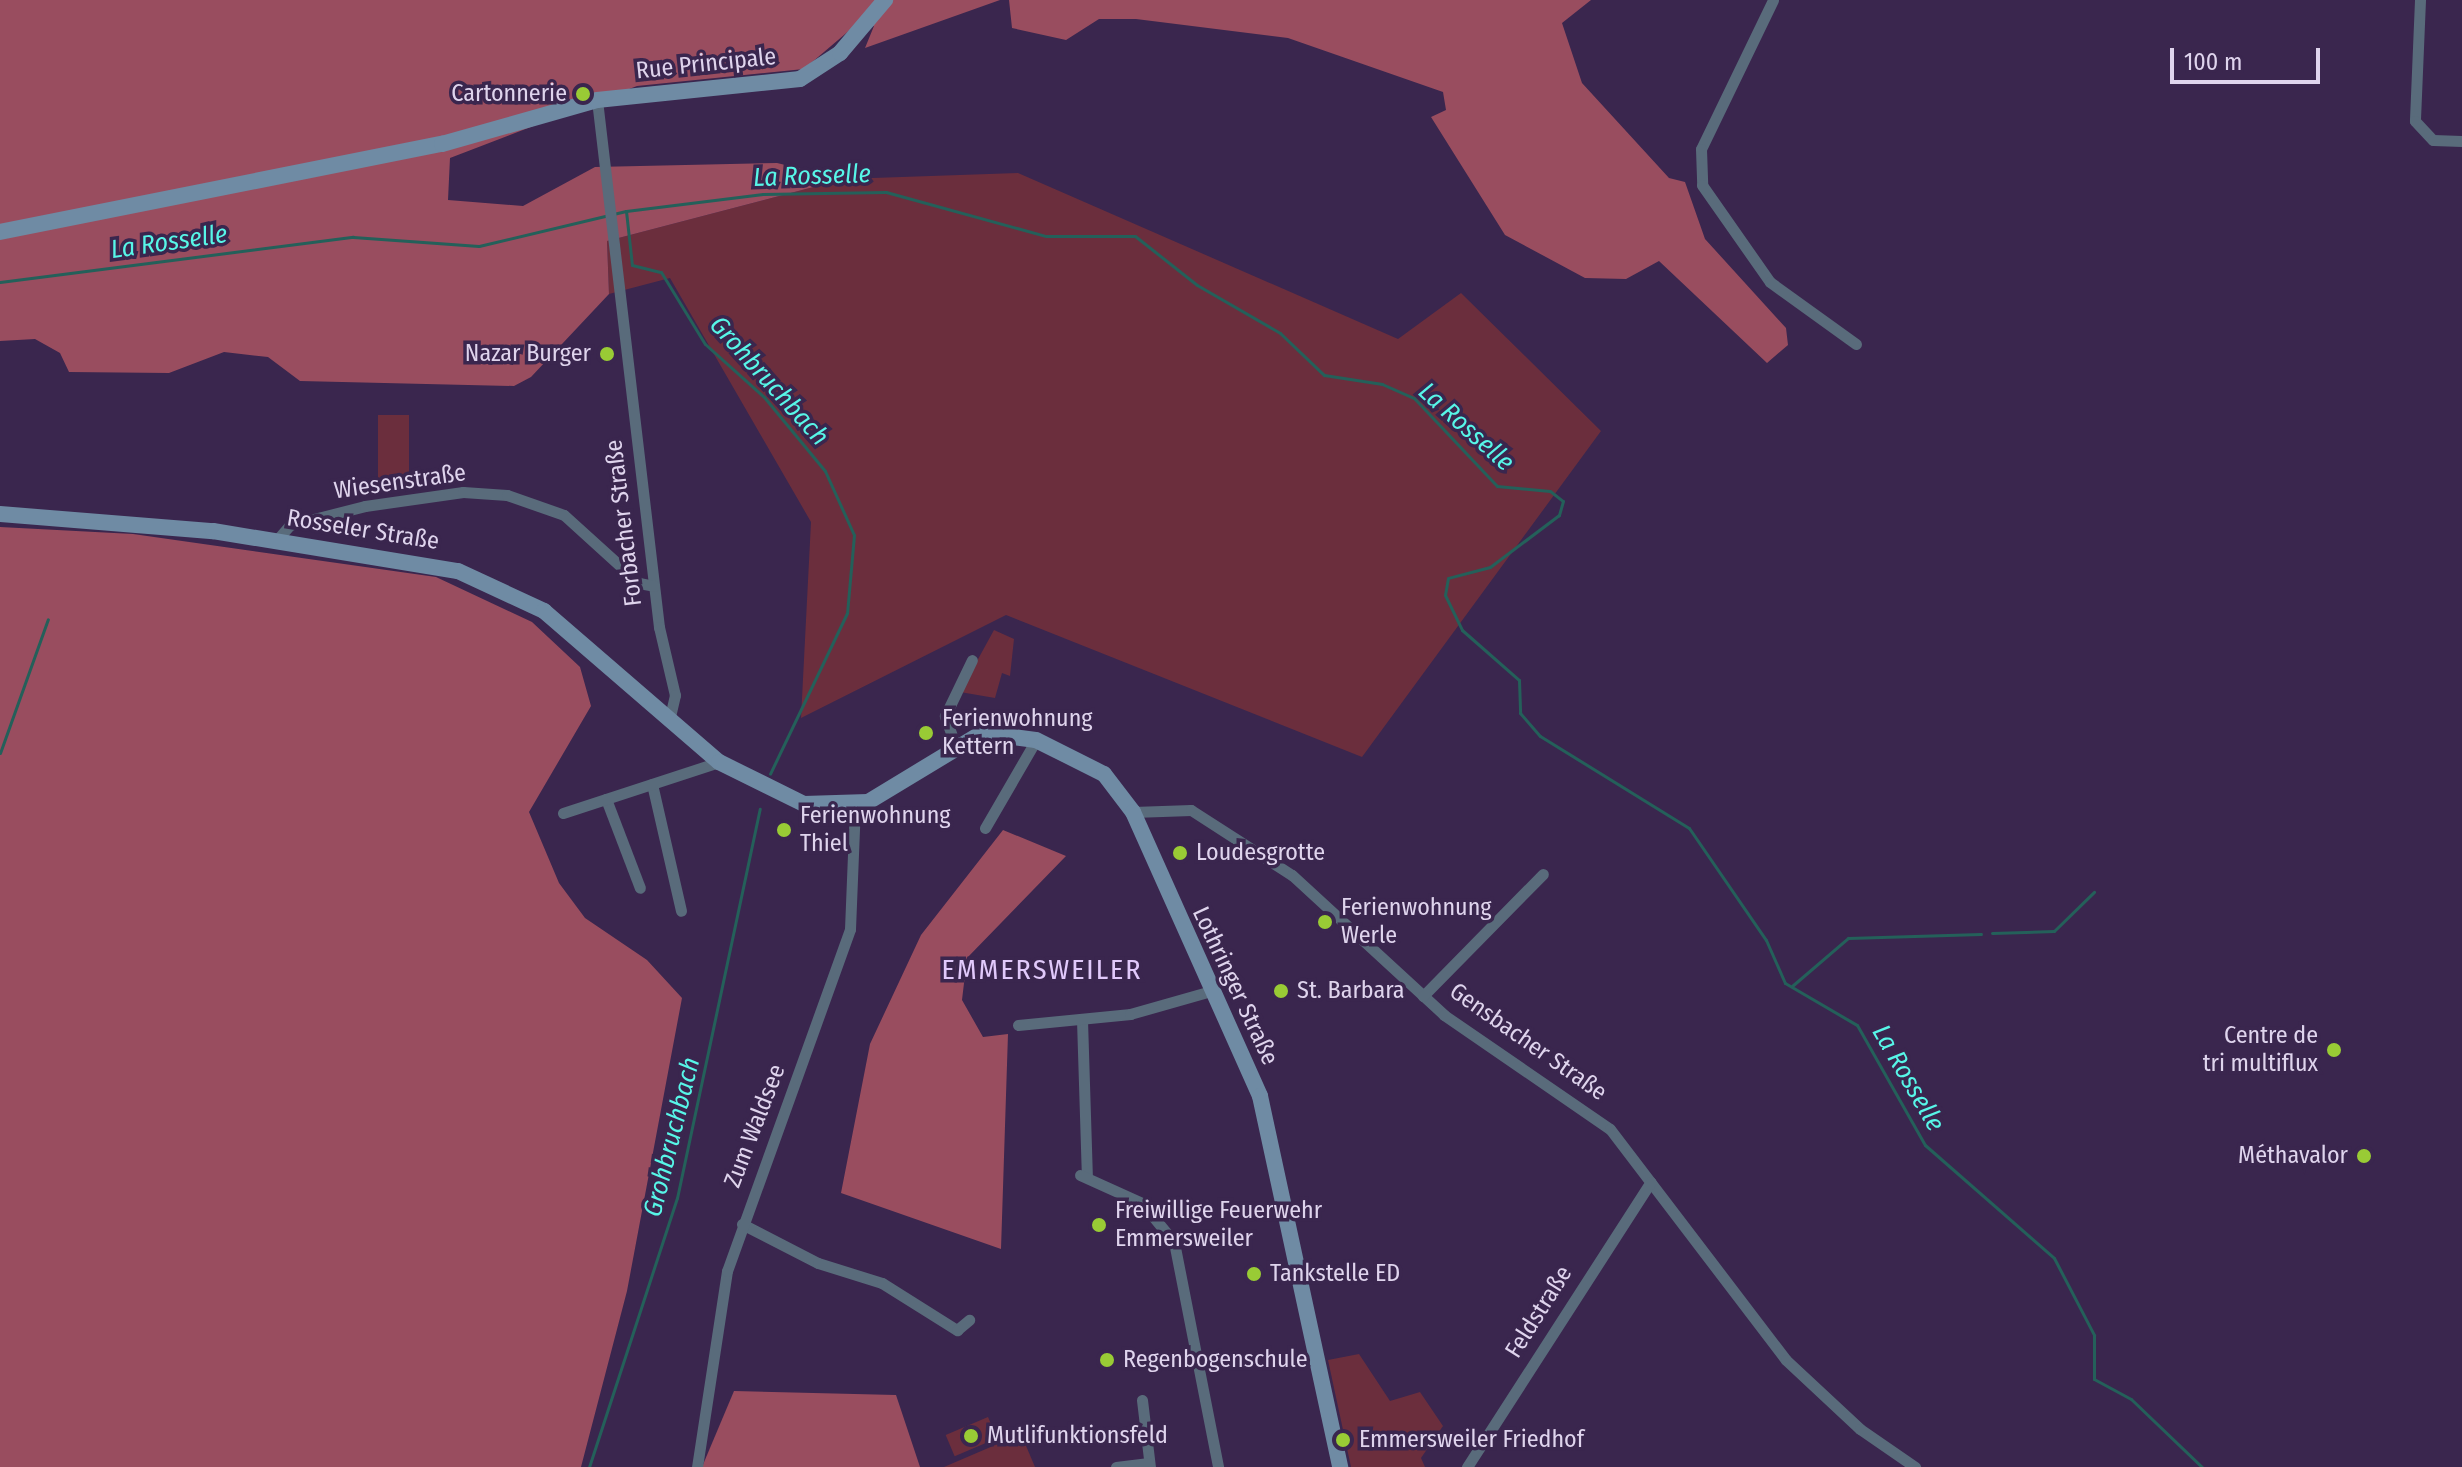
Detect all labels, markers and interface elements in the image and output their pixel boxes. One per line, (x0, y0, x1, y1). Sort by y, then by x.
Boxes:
scale bar (2174, 32, 2324, 82)
street label: Rue Principale (635, 42, 777, 86)
text: 100 m (2184, 48, 2242, 76)
place label: Cartonnerie (451, 80, 567, 108)
marker: Cartonnerie (574, 85, 592, 103)
water label: La Rosselle (753, 158, 871, 194)
water label: La Rosselle (109, 218, 229, 266)
water label: Grohbruchbach (703, 310, 835, 452)
place label: Nazar Burger (465, 340, 591, 368)
marker: Nazar Burger (598, 345, 616, 363)
water label: La Rosselle (1412, 376, 1520, 478)
street label: Forbacher Straße (599, 438, 649, 608)
street label: Wiesenstraße (332, 458, 468, 506)
street label: Rosseler Straße (285, 504, 441, 556)
place label: Ferienwohnung Kettern (942, 705, 1093, 761)
marker: Ferienwohnung Kettern (917, 724, 935, 742)
place label: Ferienwohnung Thiel (800, 802, 951, 858)
marker: Ferienwohnung Thiel (775, 821, 793, 839)
place label: Loudesgrotte (1196, 839, 1325, 867)
marker: Loudesgrotte (1171, 844, 1189, 862)
place label: Ferienwohnung Werle (1341, 894, 1492, 950)
street label: Lothringer Straße (1186, 902, 1284, 1070)
marker: Ferienwohnung Werle (1316, 913, 1334, 931)
district label: EMMERSWEILER (942, 953, 1142, 987)
place label: St. Barbara (1297, 977, 1405, 1005)
street label: Gensbacher Straße (1444, 977, 1612, 1107)
marker: St. Barbara (1272, 982, 1290, 1000)
water label: La Rosselle (1865, 1019, 1951, 1137)
place label: Centre de tri multiflux (2203, 1022, 2318, 1078)
marker: Centre de tri multiflux (2325, 1041, 2343, 1059)
water label: Grohbruchbach (637, 1054, 707, 1220)
street label: Zum Waldsee (718, 1060, 792, 1192)
place label: Méthavalor (2238, 1142, 2348, 1170)
marker: Méthavalor (2355, 1147, 2373, 1165)
place label: Freiwillige Feuerwehr Emmersweiler (1115, 1197, 1322, 1253)
marker: Freiwillige Feuerwehr Emmersweiler (1090, 1216, 1108, 1234)
place label: Tankstelle ED (1270, 1260, 1400, 1288)
street label: Feldstraße (1500, 1261, 1578, 1363)
marker: Tankstelle ED (1245, 1265, 1263, 1283)
place label: Regenbogenschule (1123, 1346, 1308, 1374)
marker: Regenbogenschule (1098, 1351, 1116, 1369)
place label: Mutlifunktionsfeld (987, 1422, 1168, 1450)
place label: Emmersweiler Friedhof (1359, 1426, 1584, 1454)
marker: Mutlifunktionsfeld (962, 1427, 980, 1445)
marker: Emmersweiler Friedhof (1334, 1431, 1352, 1449)

